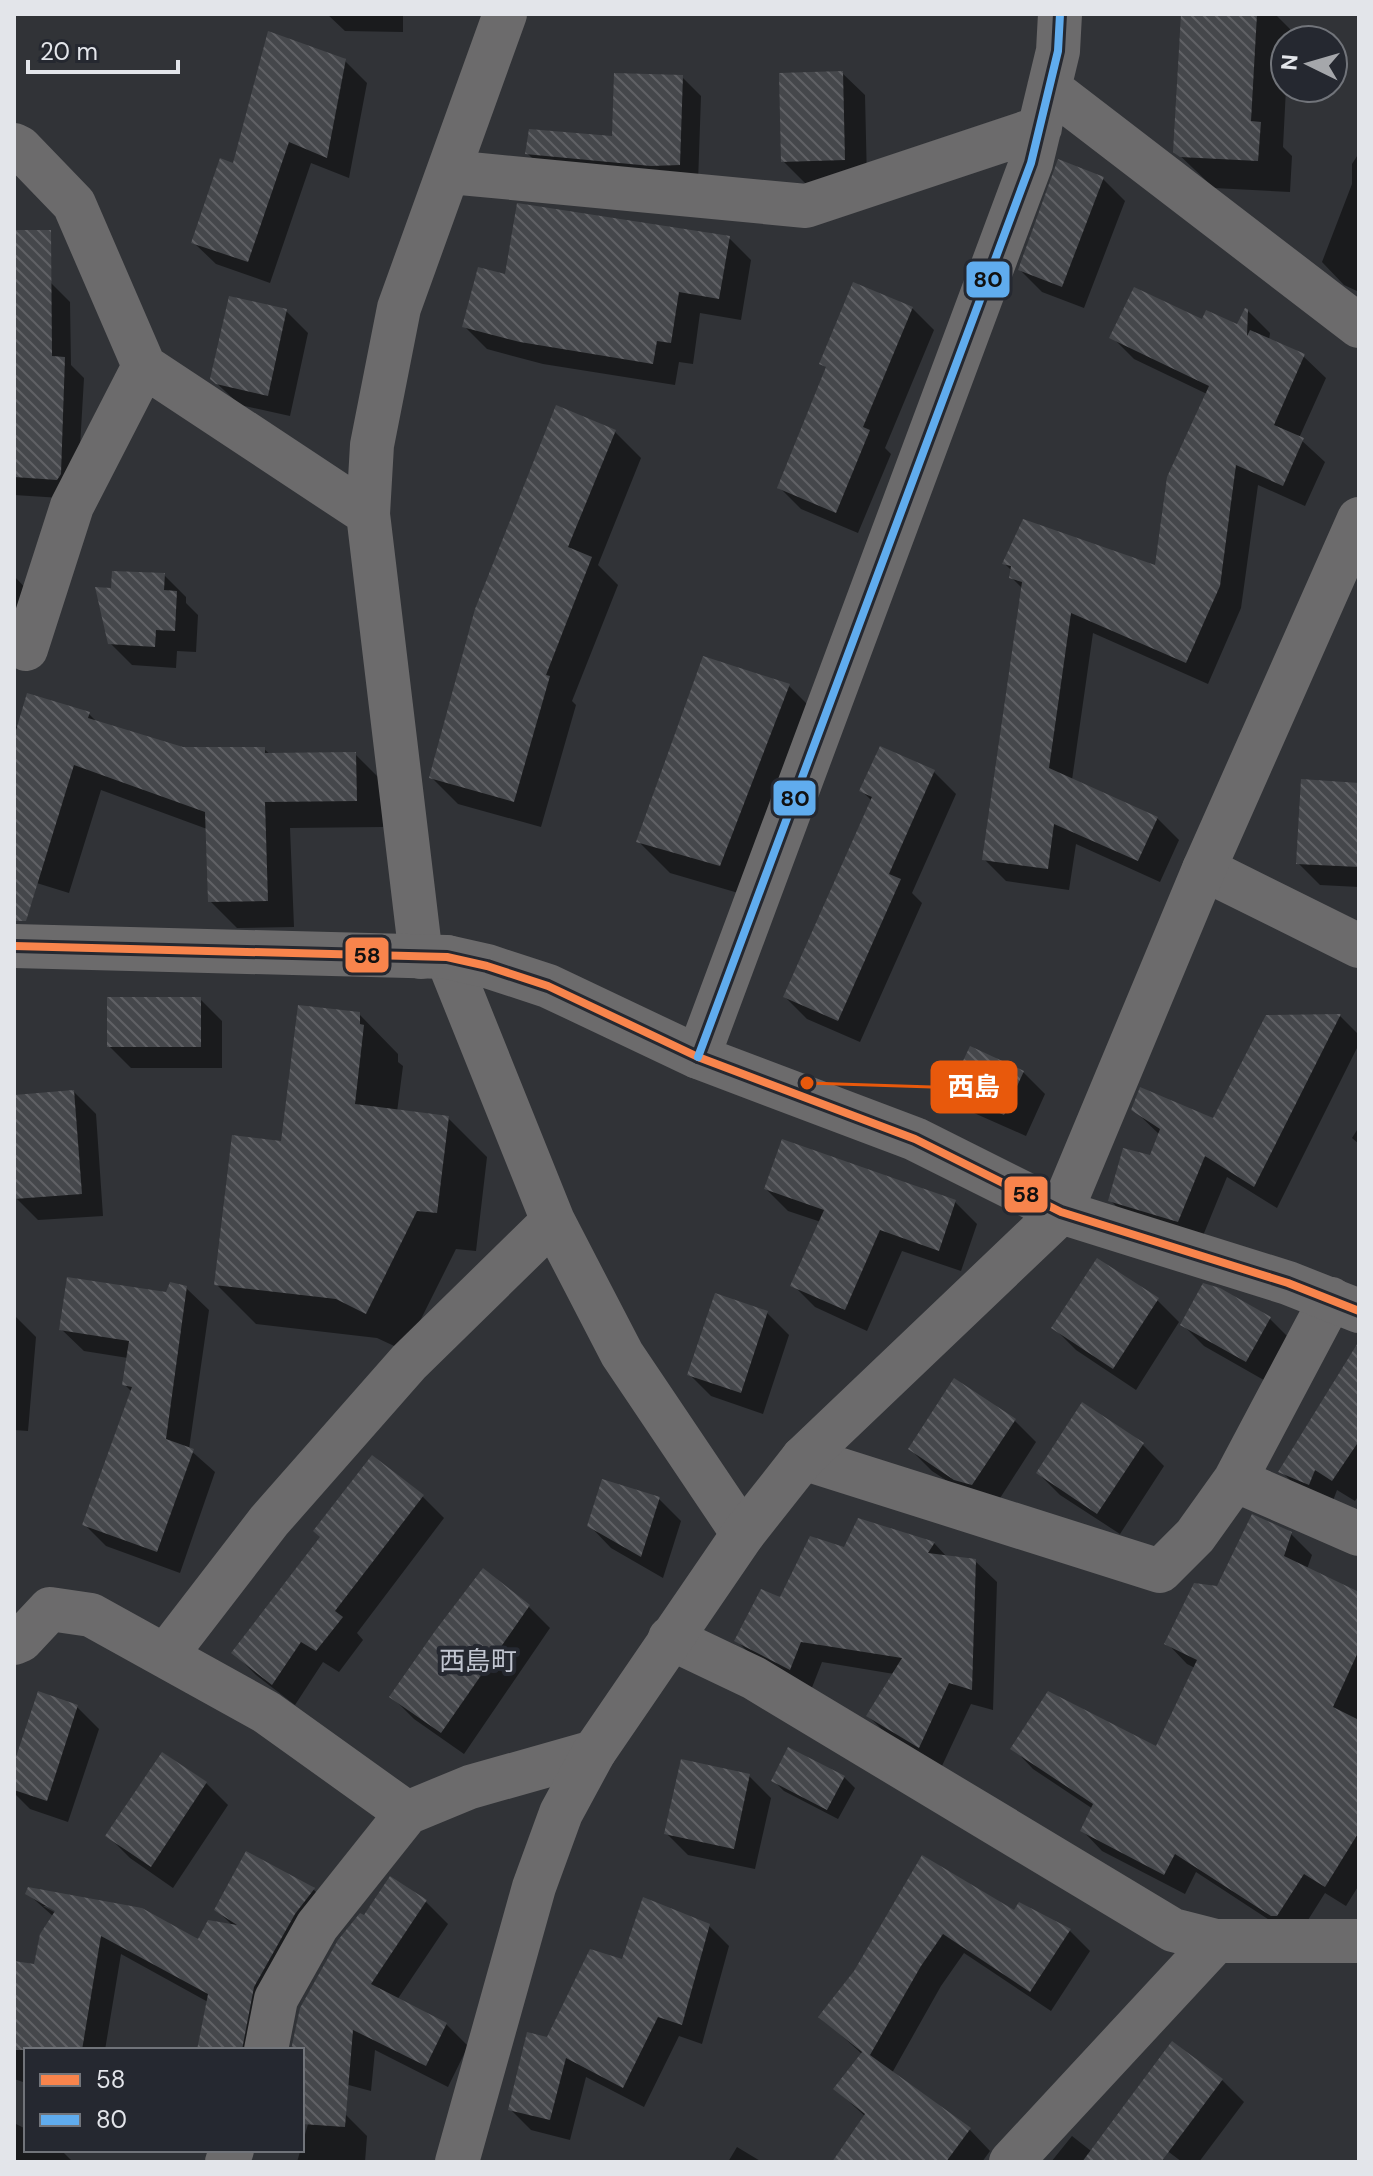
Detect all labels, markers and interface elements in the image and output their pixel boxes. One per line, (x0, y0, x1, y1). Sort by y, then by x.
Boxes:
scale bar (28, 24, 178, 74)
north arrow (1269, 24, 1349, 104)
text: 20 m (40, 36, 98, 67)
text: N (1274, 53, 1305, 72)
line badge: 80 (965, 260, 1011, 299)
text: 80 (973, 265, 1003, 294)
line badge: 80 (772, 779, 817, 817)
text: 80 (780, 784, 810, 813)
line badge: 58 (344, 936, 390, 974)
text: 58 (353, 941, 381, 970)
callout: 西島 (932, 1062, 1016, 1112)
text: 西島 (948, 1070, 1000, 1104)
line badge: 58 (1003, 1175, 1049, 1214)
text: 58 (1012, 1180, 1040, 1209)
district label: 西島町 (439, 1644, 517, 1678)
legend (24, 2048, 304, 2152)
text: 58 (96, 2064, 125, 2095)
text: 80 (96, 2104, 127, 2135)

